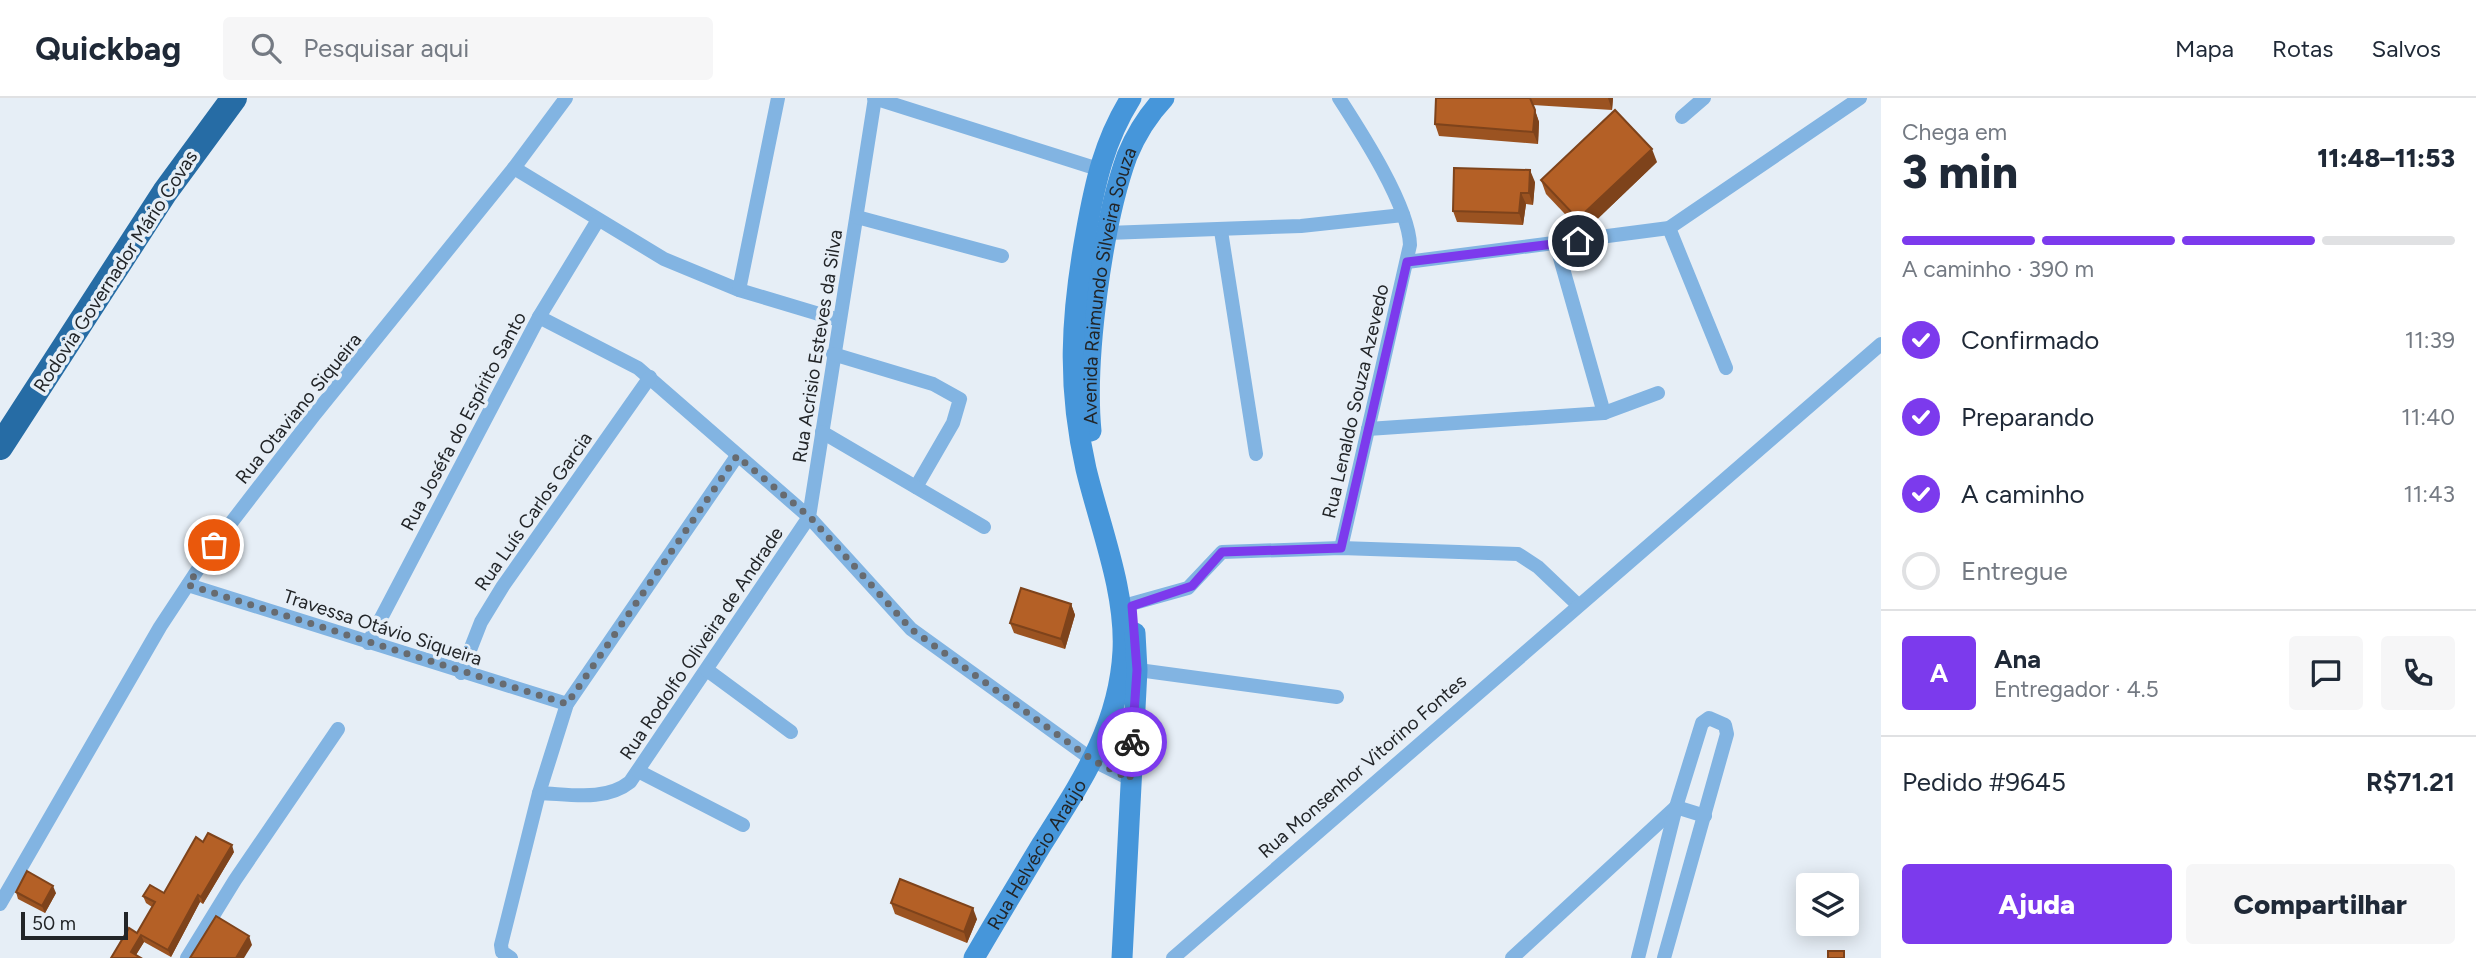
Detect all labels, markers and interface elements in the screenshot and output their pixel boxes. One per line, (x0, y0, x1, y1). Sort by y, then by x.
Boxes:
search box (223, 17, 713, 80)
text: Quickbag (35, 29, 181, 68)
icon: search (247, 29, 285, 67)
text: Pesquisar aqui (303, 32, 469, 64)
text: Mapa (2175, 34, 2234, 63)
text: Rotas (2272, 34, 2333, 63)
text: Salvos (2371, 34, 2441, 63)
text: Chega em (1902, 118, 2007, 146)
text: 11:48–11:53 (2317, 142, 2455, 174)
street label: Avenida Raimundo Silveira Souza (1078, 143, 1142, 425)
text: 3 min (1902, 144, 2018, 200)
street label: Rodovia Governador Mário Covas (29, 146, 202, 396)
pin (1548, 211, 1608, 271)
icon: home (1559, 222, 1597, 260)
street label: Rua Acrisio Esteves da Silva (788, 228, 847, 464)
text: A caminho · 390 m (1902, 255, 2094, 283)
street label: Rua Lenaldo Souza Azevedo (1317, 282, 1394, 521)
street label: Rua Joséfa do Espírito Santo (396, 308, 531, 535)
icon: check (1902, 321, 1940, 359)
text: Confirmado (1961, 324, 2099, 356)
text: 11:39 (2405, 326, 2455, 354)
street label: Rua Otaviano Siqueira (231, 328, 366, 488)
icon: check (1902, 398, 1940, 436)
text: Preparando (1961, 401, 2094, 433)
text: 11:40 (2401, 403, 2455, 431)
street label: Rua Luís Carlos Garcia (470, 427, 597, 595)
icon: check (1902, 475, 1940, 513)
text: A caminho (1961, 478, 2085, 510)
text: 11:43 (2403, 480, 2455, 508)
pin (184, 515, 244, 575)
street label: Rua Rodolfo Oliveira de Andrade (615, 523, 788, 764)
icon: bag (195, 526, 233, 564)
text: Entregue (1961, 555, 2068, 587)
street label: Travessa Otávio Siqueira (281, 584, 485, 670)
button: chat (2289, 636, 2363, 710)
button: phone (2381, 636, 2455, 710)
text: Ana (1994, 643, 2041, 675)
text: A (1930, 657, 1948, 689)
street label: Rua Monsenhor Vitorino Fontes (1254, 670, 1471, 863)
text: Entregador · 4.5 (1994, 675, 2159, 703)
courier (1097, 707, 1167, 777)
icon: bike (1113, 723, 1151, 761)
text: Pedido #9645 (1902, 766, 2066, 798)
text: R$71.21 (2366, 766, 2455, 798)
street label: Rua Helvécio Araújo (982, 775, 1091, 934)
button: Ajuda (1902, 864, 2172, 944)
button: Compartilhar (2186, 864, 2455, 944)
map controls (1796, 873, 1859, 936)
button: layers (1796, 873, 1859, 936)
scale bar (21, 909, 128, 941)
text: 50 m (32, 912, 76, 935)

